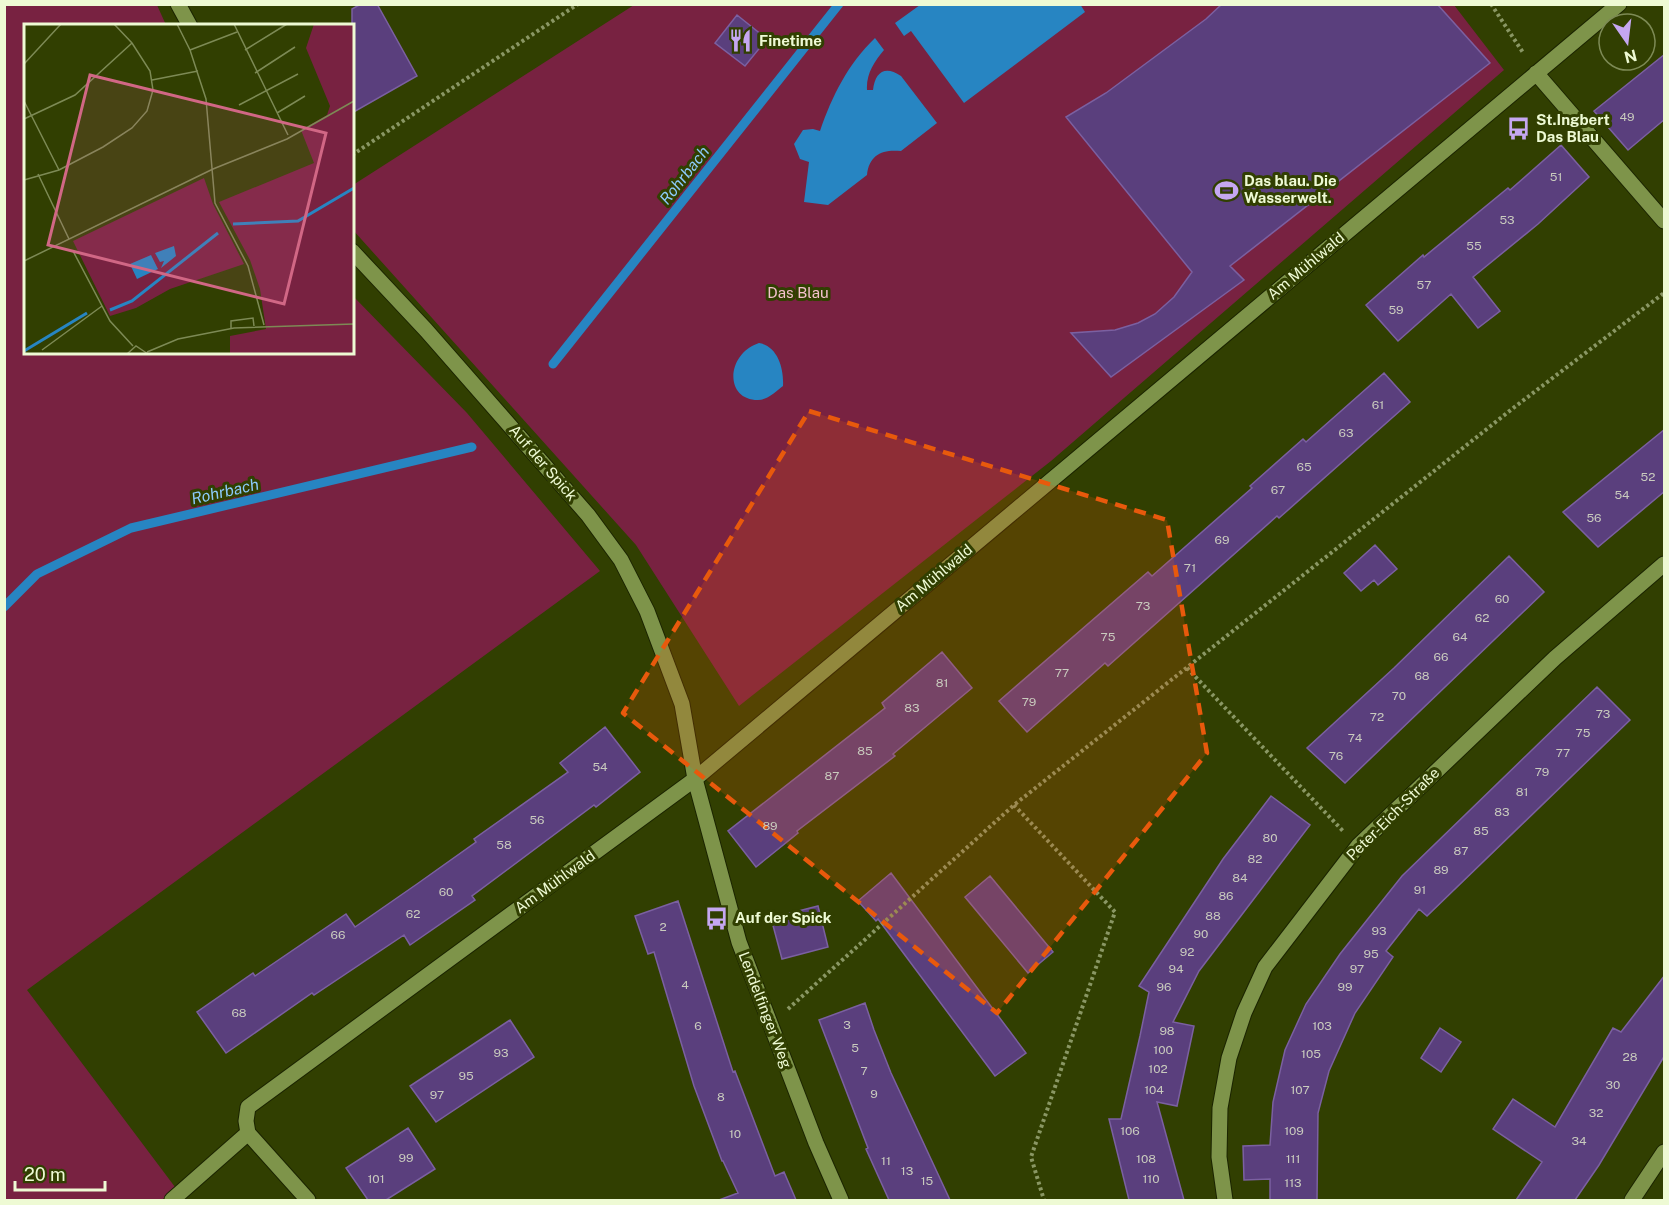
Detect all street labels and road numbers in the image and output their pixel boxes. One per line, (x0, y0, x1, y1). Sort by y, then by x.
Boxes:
street label: Am Mühlwald (1264, 229, 1348, 303)
street label: Auf der Spick (506, 421, 581, 504)
street label: Am Mühlwald (892, 541, 976, 615)
street label: Peter-Eich-Straße (1343, 764, 1443, 864)
street label: Am Mühlwald (511, 847, 598, 916)
street label: Lendelfinger Weg (735, 949, 796, 1071)

